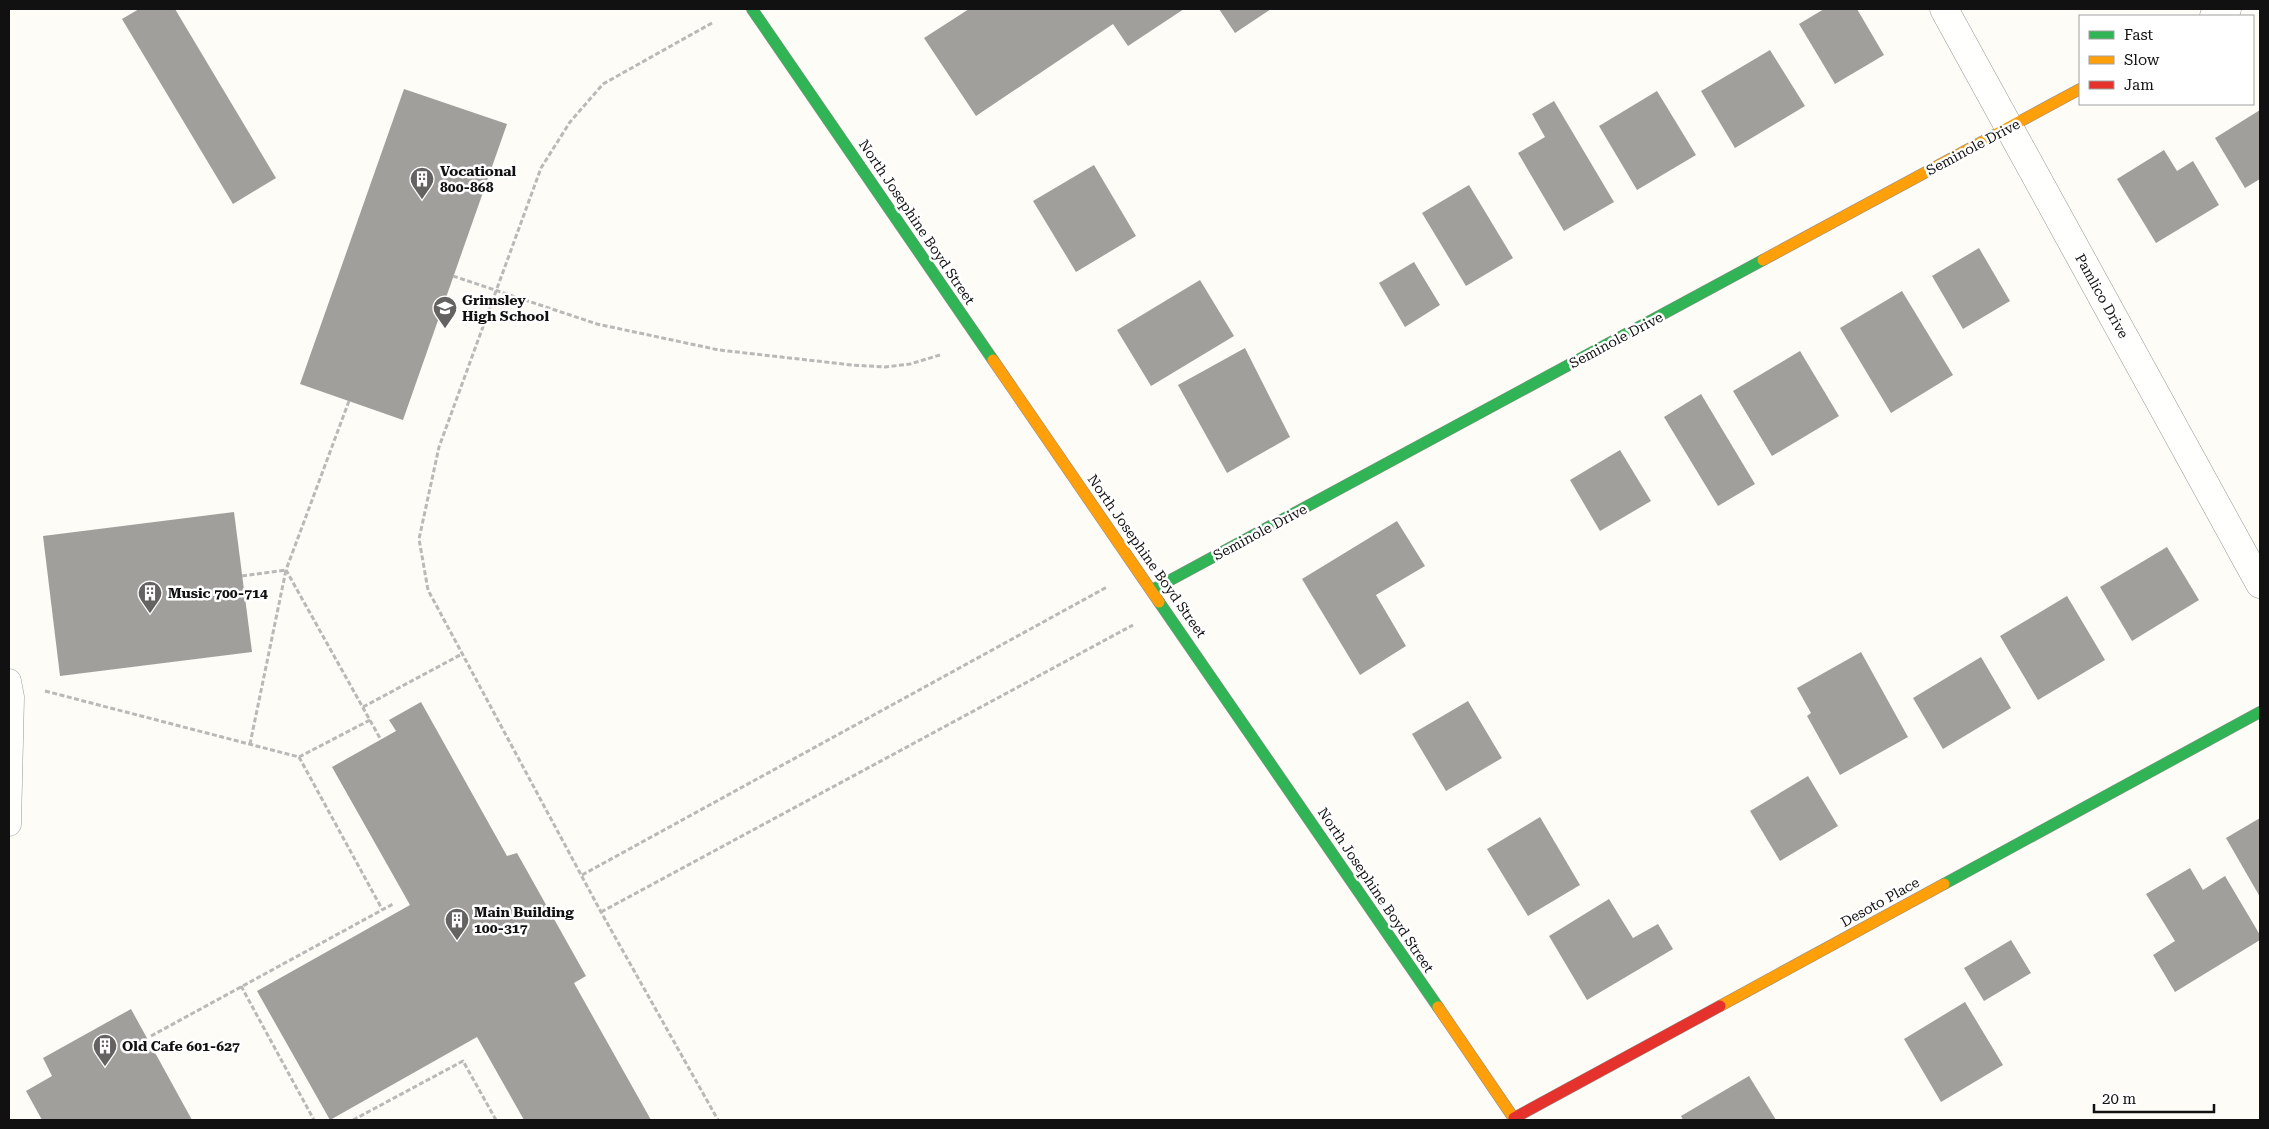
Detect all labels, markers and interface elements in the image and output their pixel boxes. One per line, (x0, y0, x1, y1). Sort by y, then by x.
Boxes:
legend (2079, 15, 2254, 105)
text: Fast (2124, 26, 2154, 44)
text: Slow (2124, 51, 2160, 69)
text: Jam (2124, 76, 2154, 94)
street label: Seminole Drive (1924, 115, 2023, 178)
street label: North Josephine Boyd Street (856, 137, 978, 307)
place label: Vocational 800-868 (440, 163, 516, 195)
building icon: Vocational 800-868 (409, 166, 435, 200)
street label: Pamlico Drive (2072, 251, 2132, 341)
place label: Grimsley High School (462, 292, 549, 324)
school or university icon: Grimsley High School (432, 295, 458, 329)
street label: Seminole Drive (1567, 308, 1666, 371)
street label: North Josephine Boyd Street (1084, 471, 1210, 641)
street label: Seminole Drive (1211, 500, 1310, 563)
building icon: Music 700-714 (137, 580, 163, 614)
place label: Music 700-714 (168, 585, 268, 601)
street label: North Josephine Boyd Street (1315, 805, 1437, 975)
street label: Desoto Place (1838, 874, 1922, 930)
place label: Main Building 100-317 (474, 904, 574, 936)
building icon: Main Building 100-317 (444, 907, 470, 941)
building icon: Old Cafe 601-627 (92, 1033, 118, 1067)
place label: Old Cafe 601-627 (122, 1038, 240, 1054)
scale bar (2094, 1082, 2214, 1114)
text: 20 m (2102, 1090, 2137, 1108)

